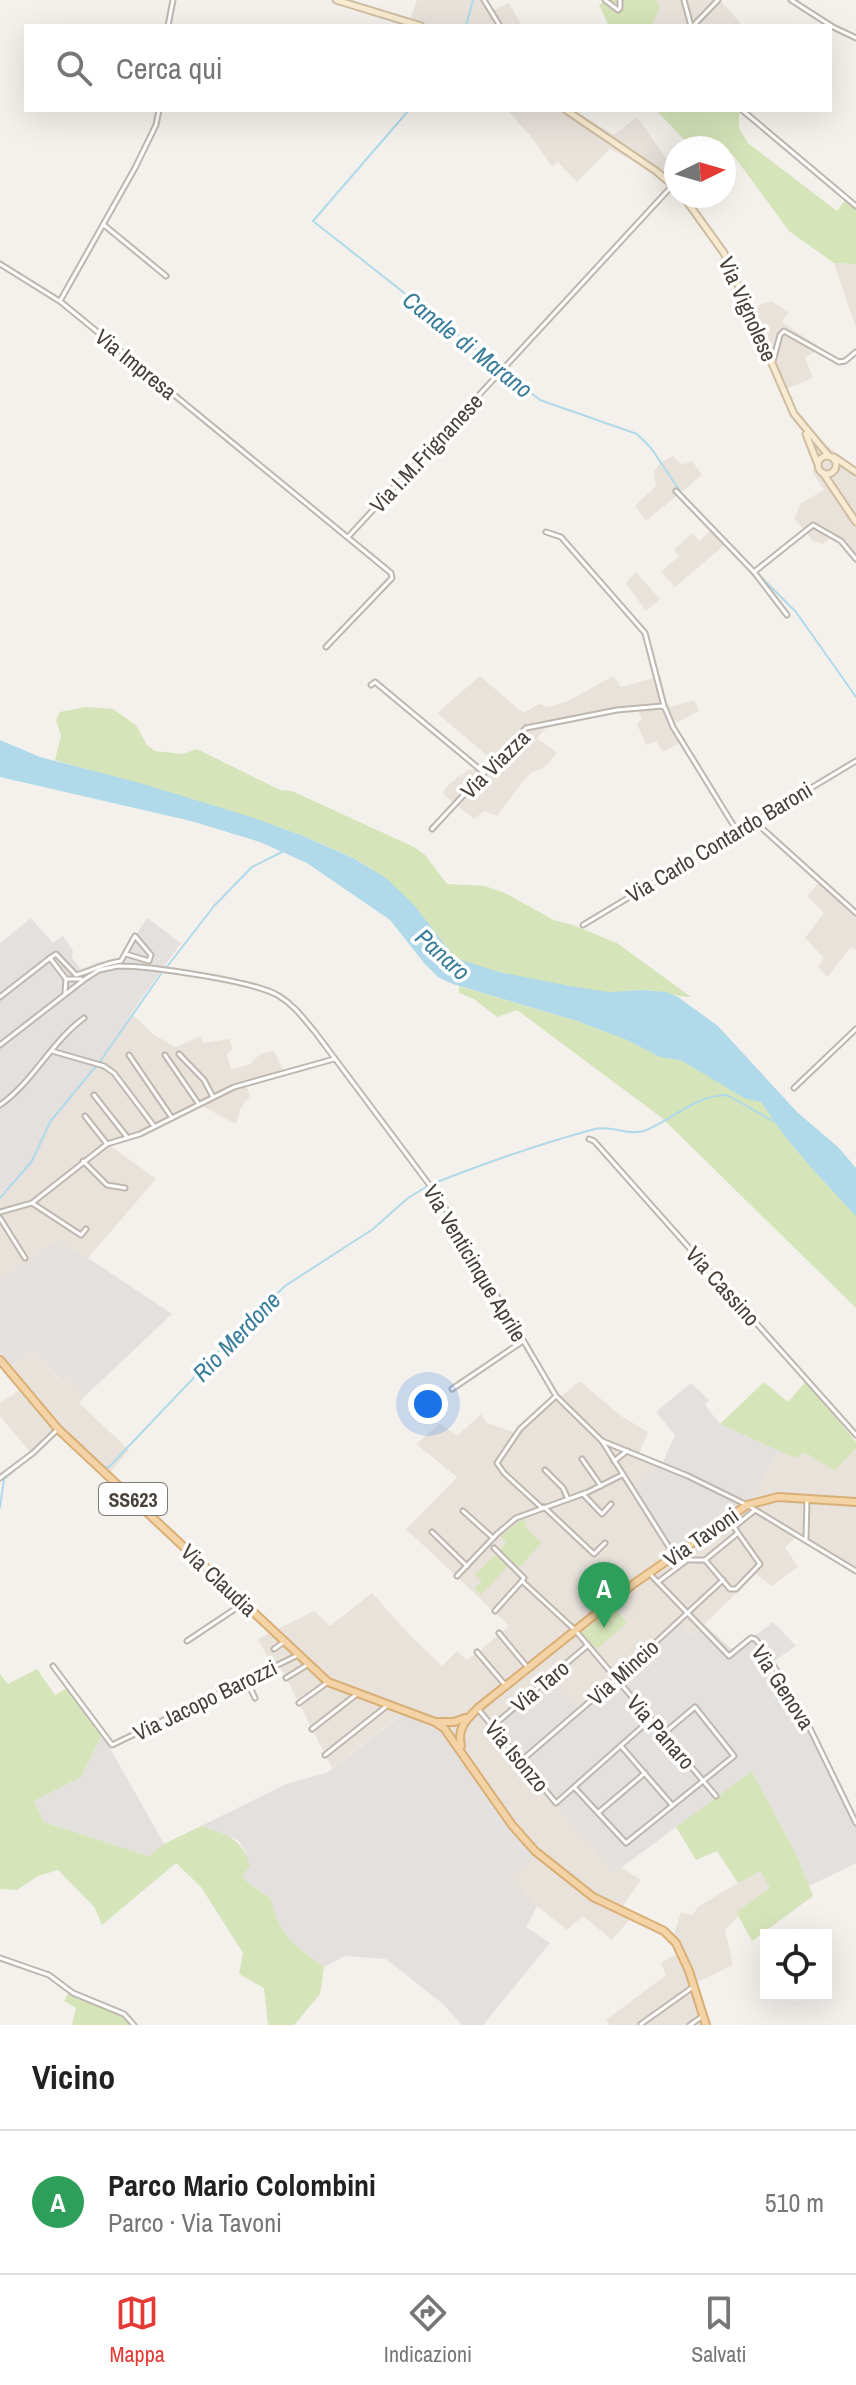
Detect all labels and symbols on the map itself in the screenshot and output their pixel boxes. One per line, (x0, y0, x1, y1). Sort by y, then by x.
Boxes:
north arrow (664, 136, 736, 208)
street label: Via Vignolese (712, 252, 784, 366)
water label: Canale di Marano (397, 283, 540, 405)
street label: Via Impresa (89, 322, 183, 406)
street label: Via I.M.Frignanese (363, 387, 489, 519)
street label: Via Viazza (454, 723, 536, 805)
street label: Via Carlo Contardo Baroni (620, 774, 818, 910)
water label: Panaro (409, 921, 477, 987)
street label: Via Venticinque Aprile (416, 1179, 534, 1347)
street label: Via Cassino (679, 1240, 767, 1332)
water label: Rio Merdone (185, 1284, 287, 1388)
your location (408, 1384, 448, 1424)
road number: SS623 (99, 1483, 167, 1515)
street label: Via Tavoni (658, 1500, 744, 1574)
street label: Via Claudia (174, 1537, 264, 1623)
pin: A (578, 1562, 630, 1628)
street label: Via Mincio (581, 1632, 665, 1712)
street label: Via Genova (745, 1639, 821, 1735)
street label: Via Jacopo Barozzi (128, 1652, 282, 1748)
street label: Via Taro (505, 1653, 575, 1719)
street label: Via Panaro (620, 1688, 702, 1776)
street label: Via Isonzo (478, 1714, 556, 1798)

